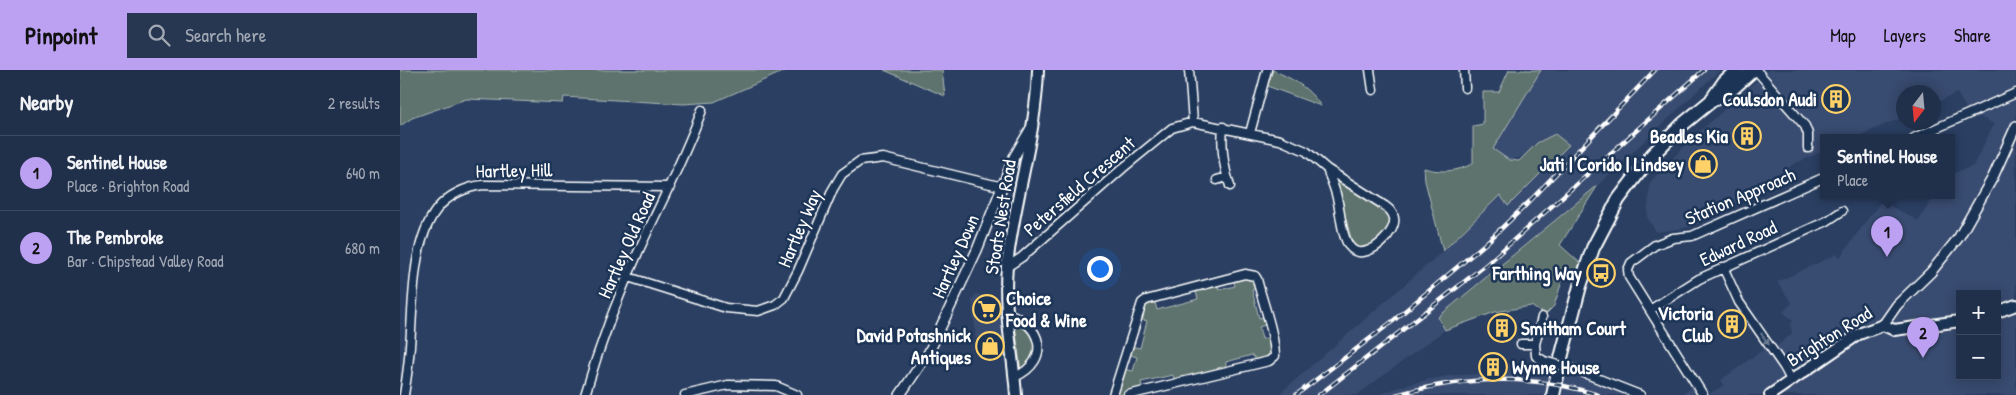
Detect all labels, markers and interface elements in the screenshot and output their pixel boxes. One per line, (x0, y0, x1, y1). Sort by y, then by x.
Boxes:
search box (127, 13, 477, 58)
text: Pinpoint (25, 19, 97, 51)
icon: search (145, 21, 173, 49)
text: Search here (185, 22, 266, 48)
text: Map (1830, 23, 1856, 48)
text: Layers (1884, 23, 1926, 48)
text: Share (1954, 23, 1991, 48)
building icon: Coulsdon Audi (1821, 84, 1851, 114)
north arrow (1896, 85, 1941, 130)
place label: Coulsdon Audi (1722, 86, 1817, 112)
text: Nearby (20, 88, 73, 117)
text: 2 results (328, 92, 380, 114)
building icon: Beadles Kia (1732, 121, 1762, 151)
place label: Beadles Kia (1650, 123, 1729, 149)
street label: Petersfield Crescent (1018, 130, 1141, 242)
popup (1820, 134, 1955, 199)
text: Sentinel House (1837, 143, 1938, 169)
text: Sentinel House (67, 149, 167, 175)
shop icon: Jati | Corido | Lindsey (1688, 149, 1718, 179)
place label: Jati | Corido | Lindsey (1540, 151, 1684, 178)
street label: Hartley Hill (475, 156, 553, 184)
street label: Stoats Nest Road (978, 157, 1022, 276)
street label: Station Approach (1681, 161, 1799, 231)
text: 1 (33, 162, 39, 184)
text: 640 m (346, 162, 380, 184)
text: Place (1837, 169, 1868, 191)
text: Place · Brighton Road (67, 175, 189, 197)
street label: Hartley Way (771, 185, 827, 271)
street label: Hartley Old Road (591, 187, 661, 302)
street label: Hartley Down (925, 210, 985, 302)
street label: Edward Road (1695, 214, 1781, 272)
pin: 1 (1871, 216, 1903, 257)
text: The Pembroke (67, 224, 164, 250)
text: 2 (32, 237, 40, 259)
text: 680 m (345, 237, 380, 259)
text: Bar · Chipstead Valley Road (67, 250, 223, 272)
your location (1087, 256, 1113, 282)
bus stop icon: Farthing Way (1586, 258, 1616, 288)
place label: Farthing Way (1492, 260, 1582, 287)
place label: Choice Food & Wine (1005, 285, 1087, 333)
map controls (1956, 290, 2001, 380)
button: + (1956, 290, 2001, 335)
supermarket icon: Choice Food & Wine (972, 294, 1002, 324)
street label: Brighton Road (1781, 299, 1877, 372)
place label: Victoria Club (1657, 300, 1714, 348)
building icon: Victoria Club (1717, 309, 1747, 339)
building icon: Smitham Court (1487, 313, 1517, 343)
place label: Smitham Court (1521, 315, 1627, 341)
pin: 2 (1907, 317, 1939, 358)
place label: David Potashnick Antiques (857, 322, 972, 371)
shop icon: David Potashnick Antiques (975, 331, 1005, 361)
one-way arrow (1760, 333, 1770, 346)
button: − (1956, 335, 2001, 380)
building icon: Wynne House (1478, 352, 1508, 382)
place label: Wynne House (1512, 354, 1600, 381)

